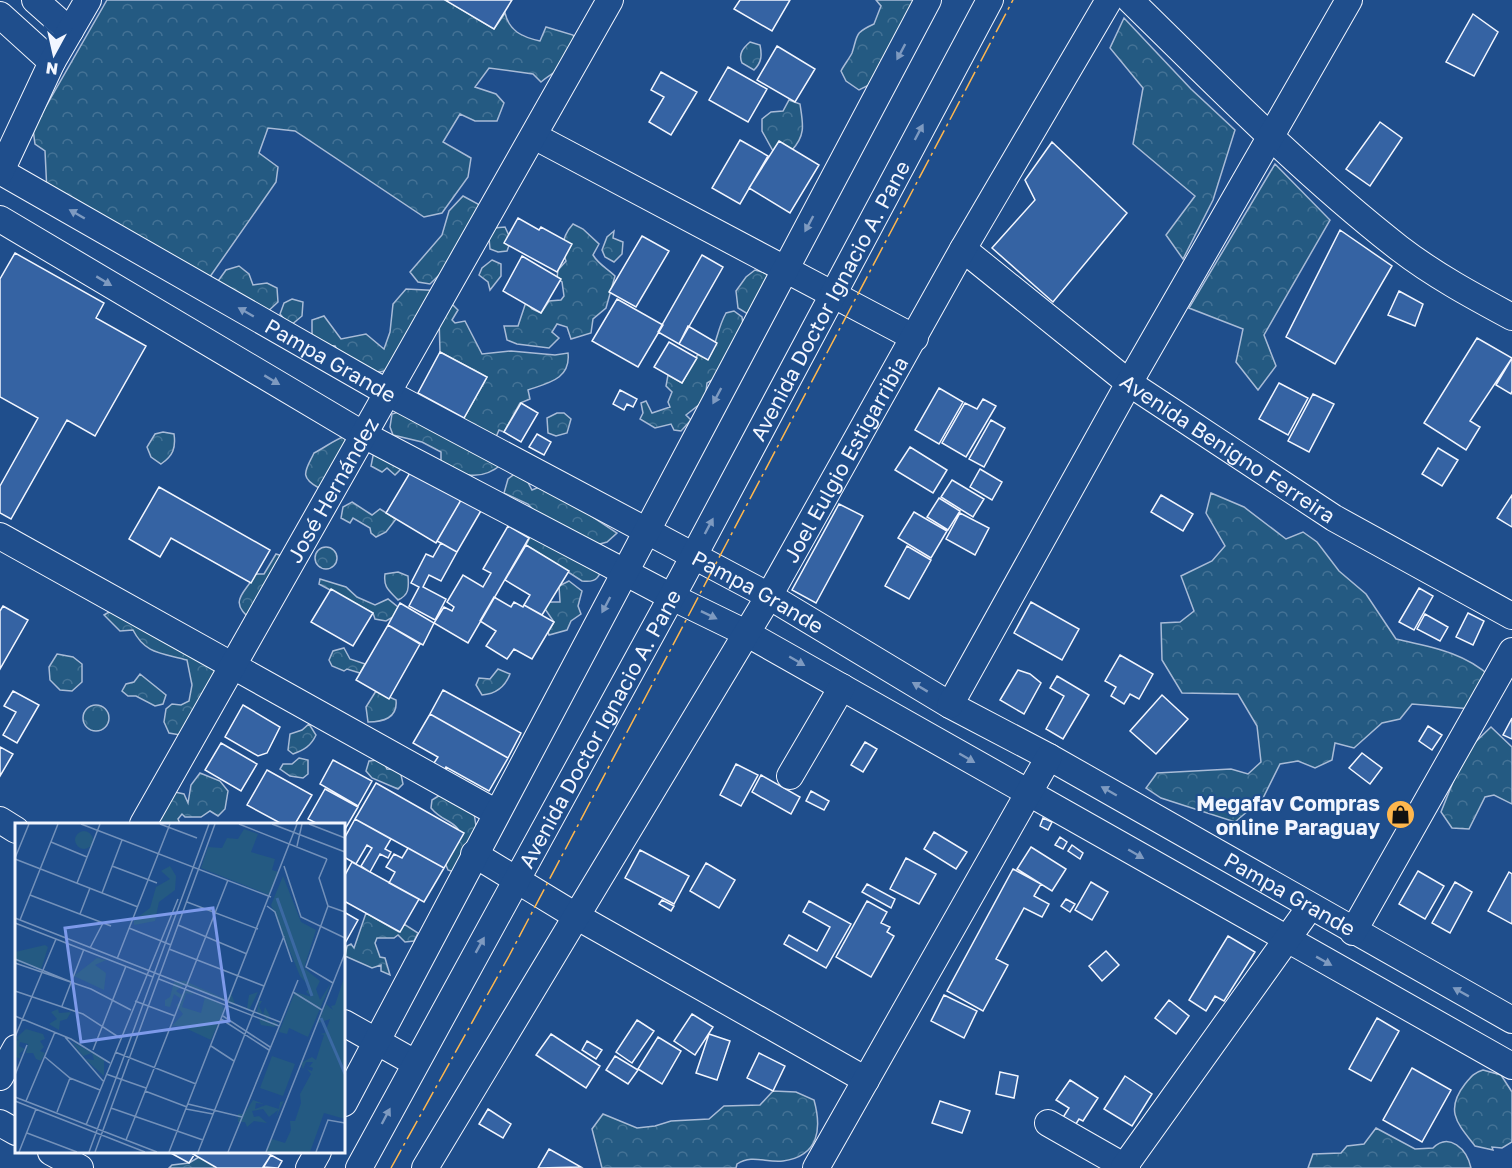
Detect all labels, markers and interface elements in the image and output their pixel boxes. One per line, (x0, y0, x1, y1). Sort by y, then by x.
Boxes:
north arrow (24, 24, 84, 84)
one-way arrow (896, 43, 906, 60)
text: N (44, 58, 59, 80)
one-way arrow (915, 123, 924, 140)
street label: Avenida Doctor Ignacio A. Pane (745, 156, 915, 445)
one-way arrow (68, 210, 85, 220)
one-way arrow (804, 215, 814, 232)
one-way arrow (96, 276, 113, 286)
one-way arrow (238, 306, 254, 317)
street label: Pampa Grande (261, 312, 401, 408)
street label: Joel Eulgio Estigarribia (777, 352, 913, 567)
street label: Avenida Benigno Ferreira (1115, 368, 1340, 528)
one-way arrow (264, 375, 280, 386)
one-way arrow (712, 388, 722, 405)
street label: José Hernández (281, 413, 384, 567)
one-way arrow (704, 517, 714, 534)
street label: Pampa Grande (688, 545, 829, 639)
street label: Avenida Doctor Ignacio A. Pane (513, 585, 686, 872)
one-way arrow (601, 597, 611, 614)
one-way arrow (700, 610, 717, 619)
one-way arrow (789, 656, 805, 667)
one-way arrow (912, 681, 928, 692)
one-way arrow (959, 753, 976, 763)
one-way arrow (1101, 786, 1117, 797)
place label: Megafav Compras online Paraguay (1196, 790, 1380, 840)
shop icon: Megafav Compras online Paraguay (1385, 799, 1417, 831)
inset map (15, 823, 345, 1153)
street label: Pampa Grande (1220, 846, 1360, 941)
one-way arrow (1128, 849, 1145, 859)
one-way arrow (475, 936, 485, 953)
one-way arrow (1316, 956, 1333, 966)
one-way arrow (1452, 987, 1469, 997)
one-way arrow (381, 1108, 391, 1125)

